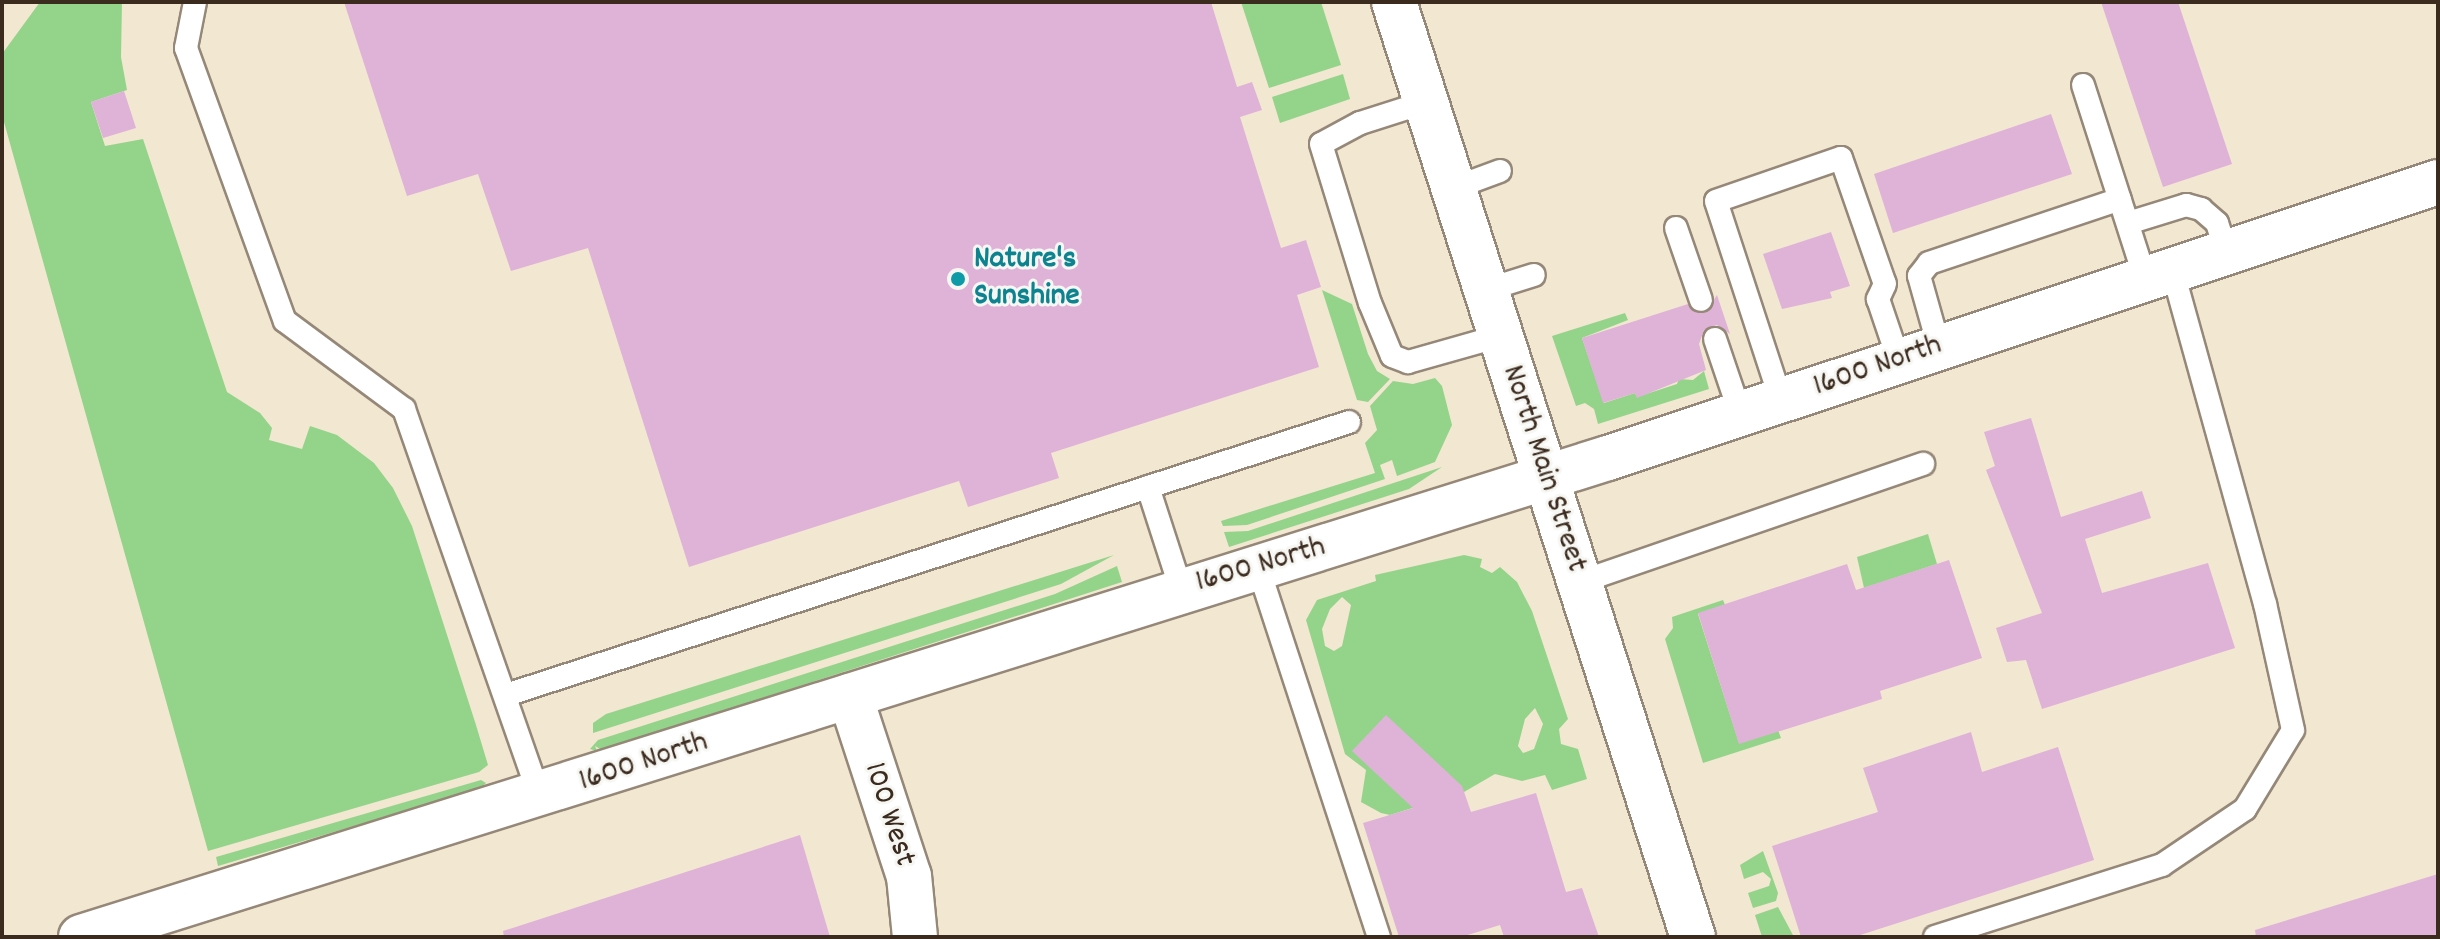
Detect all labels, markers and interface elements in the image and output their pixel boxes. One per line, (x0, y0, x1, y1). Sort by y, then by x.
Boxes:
place label: Nature's Sunshine (974, 242, 1080, 317)
marker: Nature's Sunshine (949, 270, 967, 288)
street label: 1600 North (1809, 327, 1947, 407)
street label: North Main Street (1491, 361, 1595, 577)
street label: 1600 North (1192, 529, 1330, 603)
street label: 1600 North (575, 724, 713, 802)
street label: 100 West (853, 758, 923, 872)

